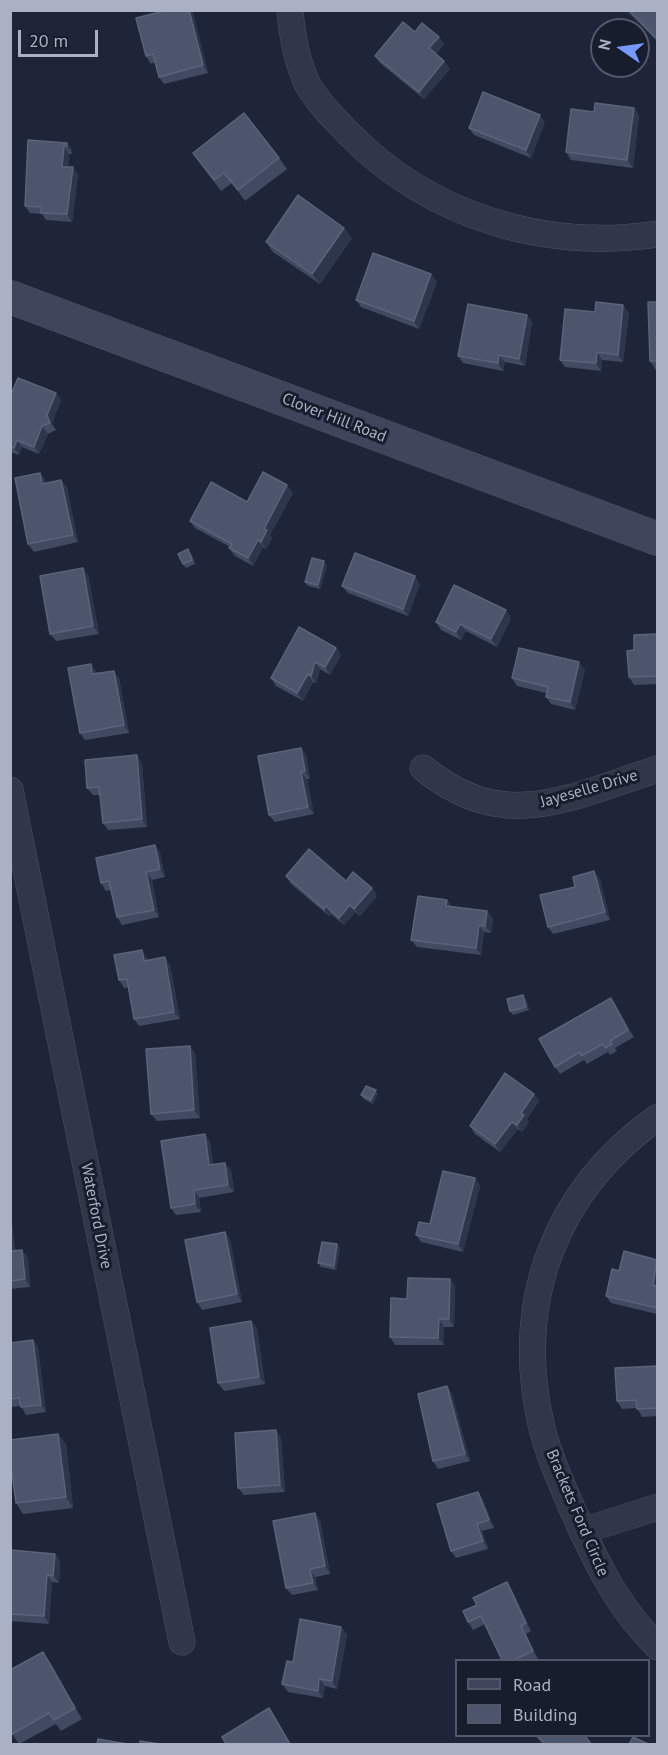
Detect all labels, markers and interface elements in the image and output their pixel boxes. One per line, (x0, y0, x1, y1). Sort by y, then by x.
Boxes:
scale bar (21, 18, 100, 56)
north arrow (590, 18, 650, 78)
text: 20 m (29, 29, 68, 52)
text: N (593, 37, 615, 52)
street label: Clover Hill Road (279, 389, 389, 447)
street label: Jayeselle Drive (538, 766, 640, 812)
street label: Waterford Drive (76, 1162, 116, 1270)
street label: Brackets Ford Circle (542, 1447, 612, 1579)
legend (455, 1659, 650, 1737)
text: Road (513, 1673, 551, 1696)
text: Building (513, 1703, 577, 1726)

